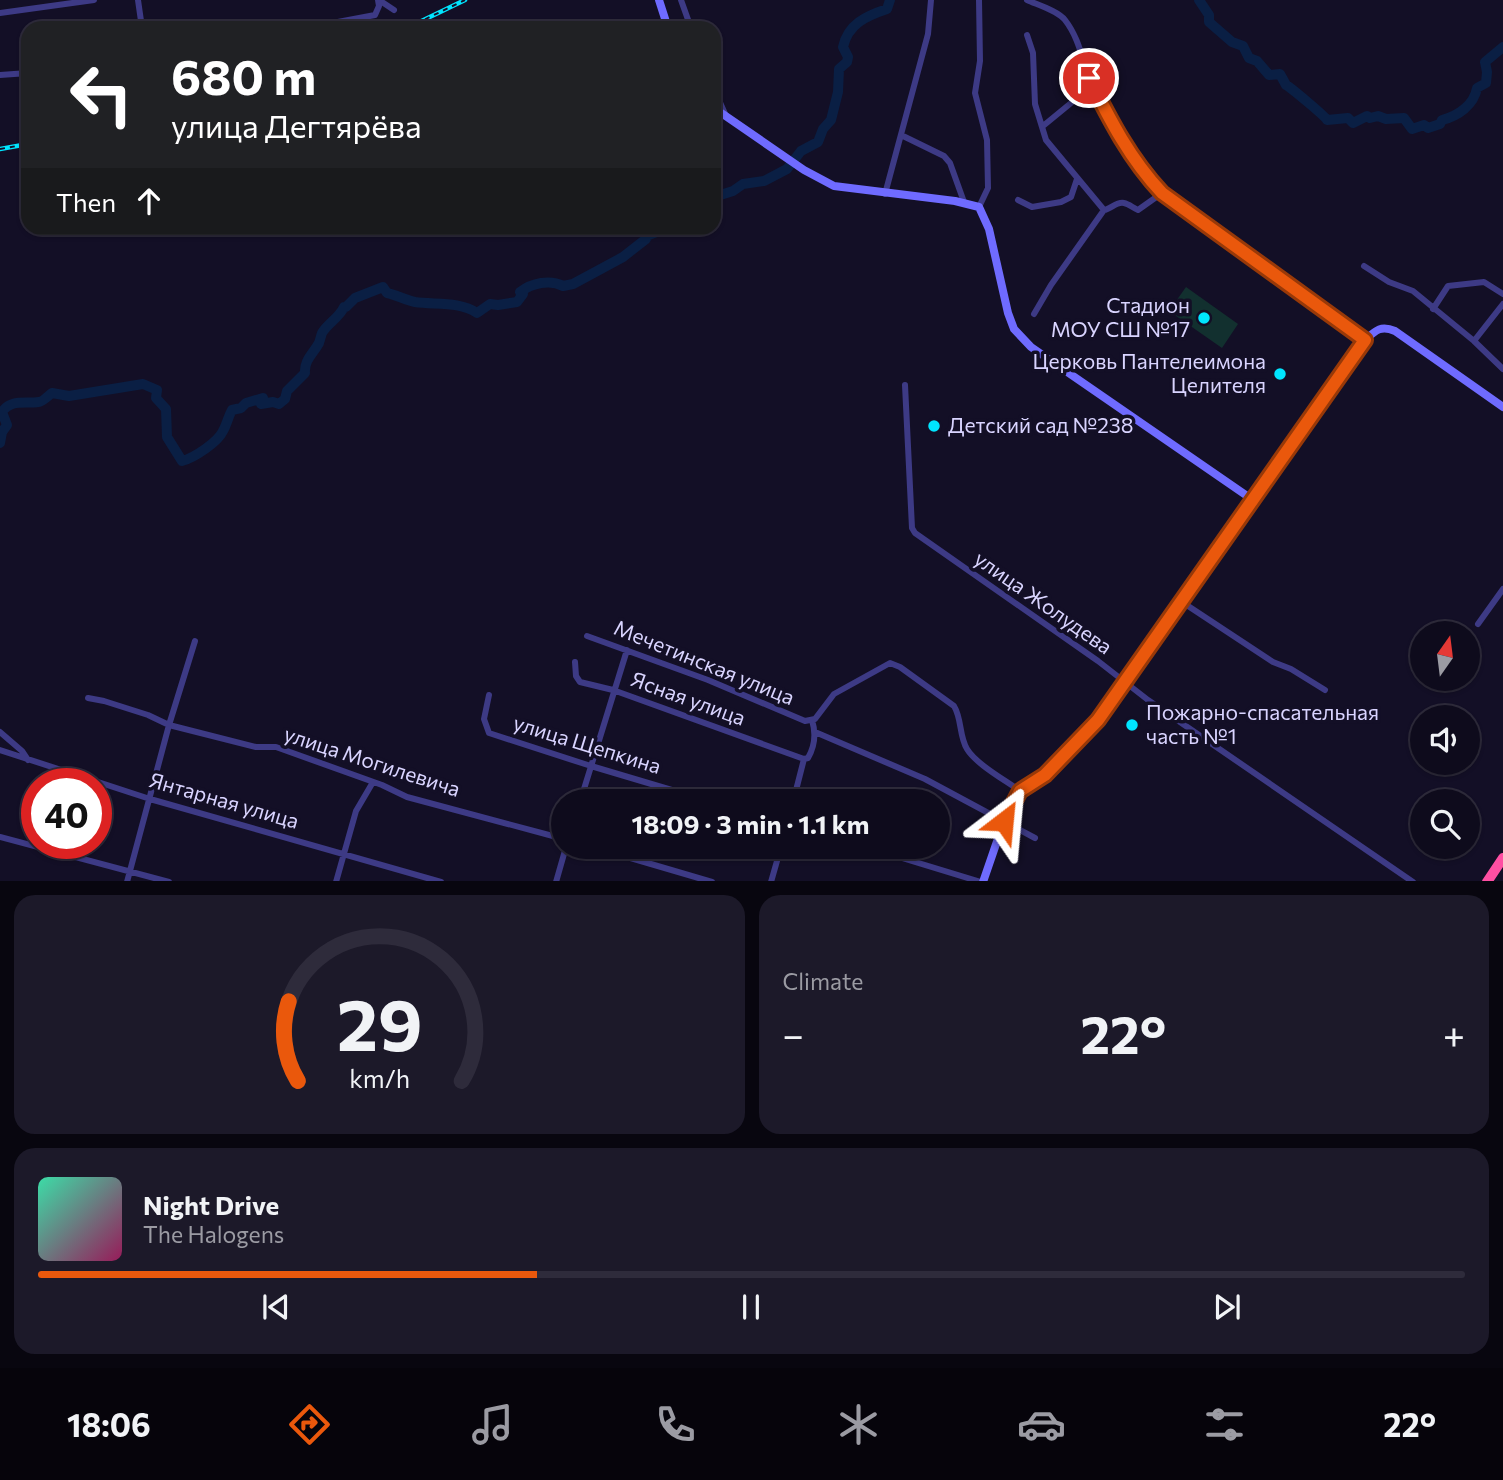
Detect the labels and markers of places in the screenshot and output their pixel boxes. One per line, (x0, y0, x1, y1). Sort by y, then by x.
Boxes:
pin (1059, 48, 1119, 108)
place label: Стадион МОУ СШ №17 (1051, 292, 1190, 341)
marker: Стадион МОУ СШ №17 (1196, 310, 1212, 326)
place label: Церковь Пантелеимона Целителя (1032, 348, 1266, 397)
marker: Церковь Пантелеимона Целителя (1272, 366, 1288, 382)
place label: Детский сад №238 (948, 412, 1134, 437)
marker: Детский сад №238 (926, 418, 942, 434)
place label: Пожарно-спасательная часть №1 (1146, 699, 1379, 748)
marker: Пожарно-спасательная часть №1 (1124, 717, 1140, 733)

